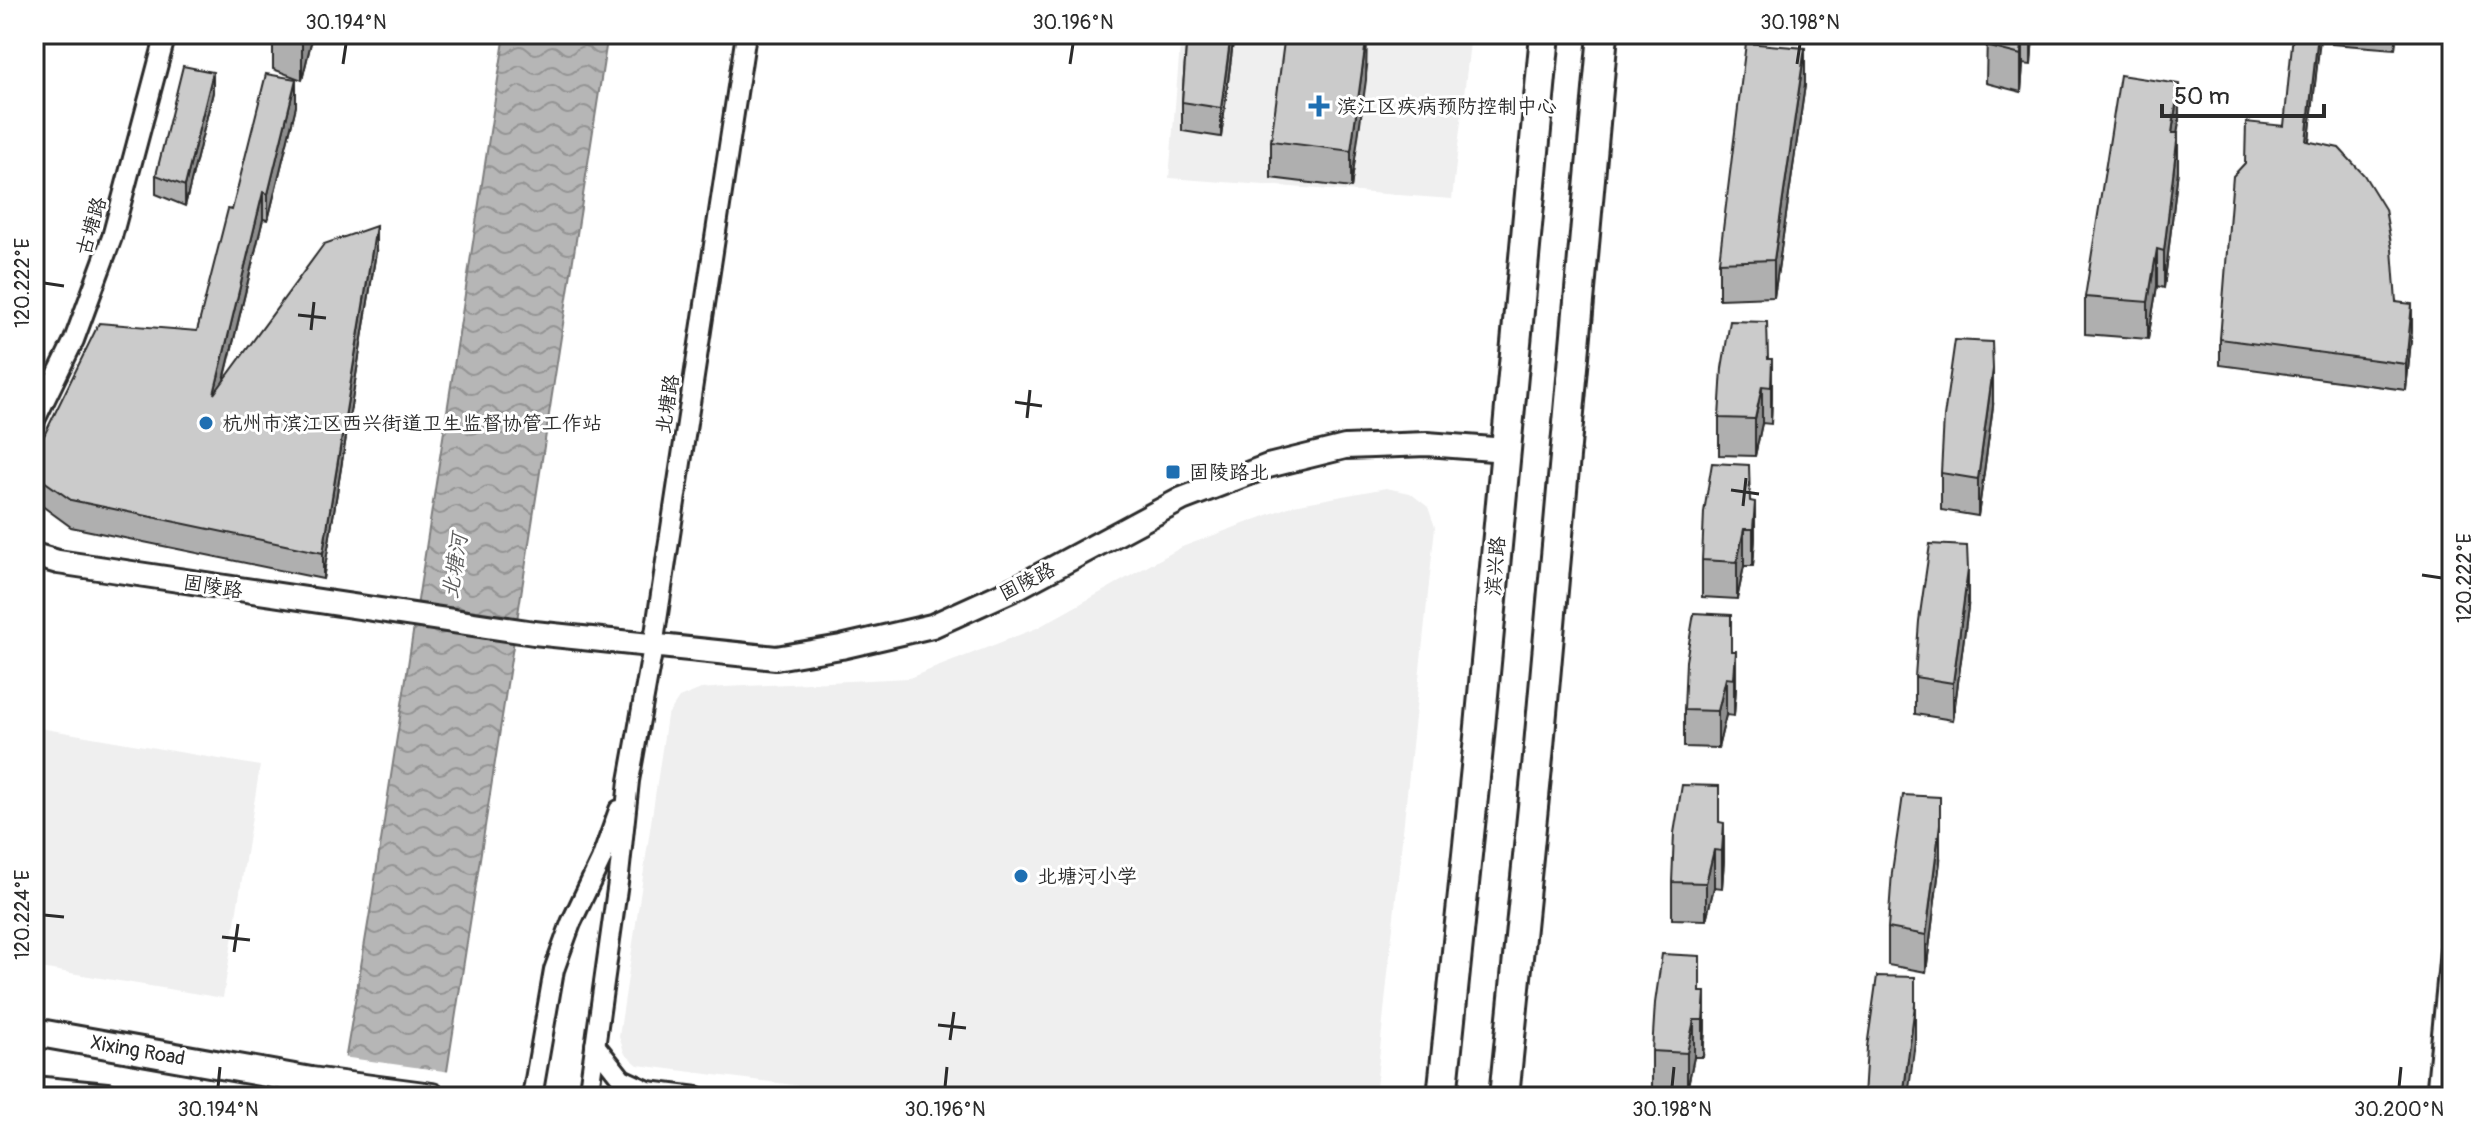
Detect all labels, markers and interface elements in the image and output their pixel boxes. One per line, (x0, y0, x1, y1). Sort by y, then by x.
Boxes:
text: 30.194°N (305, 10, 387, 35)
text: 30.196°N (1032, 10, 1114, 35)
text: 30.198°N (1760, 10, 1840, 35)
scale bar (2162, 68, 2324, 118)
text: 50 m (2174, 82, 2230, 111)
place label: 滨江区疾病预防控制中心 (1337, 94, 1557, 119)
marker: 滨江区疾病预防控制中心 (1308, 95, 1330, 117)
street label: 古塘路 (71, 193, 112, 258)
text: 120.222°E (10, 238, 35, 328)
street label: 北塘路 (650, 372, 685, 436)
place label: 杭州市滨江区西兴街道卫生监督协管工作站 (222, 411, 602, 436)
marker: 杭州市滨江区西兴街道卫生监督协管工作站 (197, 414, 215, 432)
place label: 固陵路北 (1189, 460, 1269, 485)
marker: 固陵路北 (1164, 463, 1182, 481)
water label: 北塘河 (436, 528, 474, 601)
text: 120.222°E (2452, 533, 2477, 623)
street label: 滨兴路 (1480, 534, 1511, 597)
street label: 固陵路 (995, 556, 1061, 606)
street label: 固陵路 (181, 569, 245, 604)
place label: 北塘河小学 (1037, 864, 1137, 889)
marker: 北塘河小学 (1012, 867, 1030, 885)
text: 120.224°E (10, 870, 35, 960)
street label: Xixing Road (89, 1030, 187, 1071)
text: 30.194°N (177, 1097, 259, 1122)
text: 30.196°N (904, 1097, 986, 1122)
text: 30.198°N (1632, 1097, 1712, 1122)
text: 30.200°N (2354, 1097, 2444, 1122)

